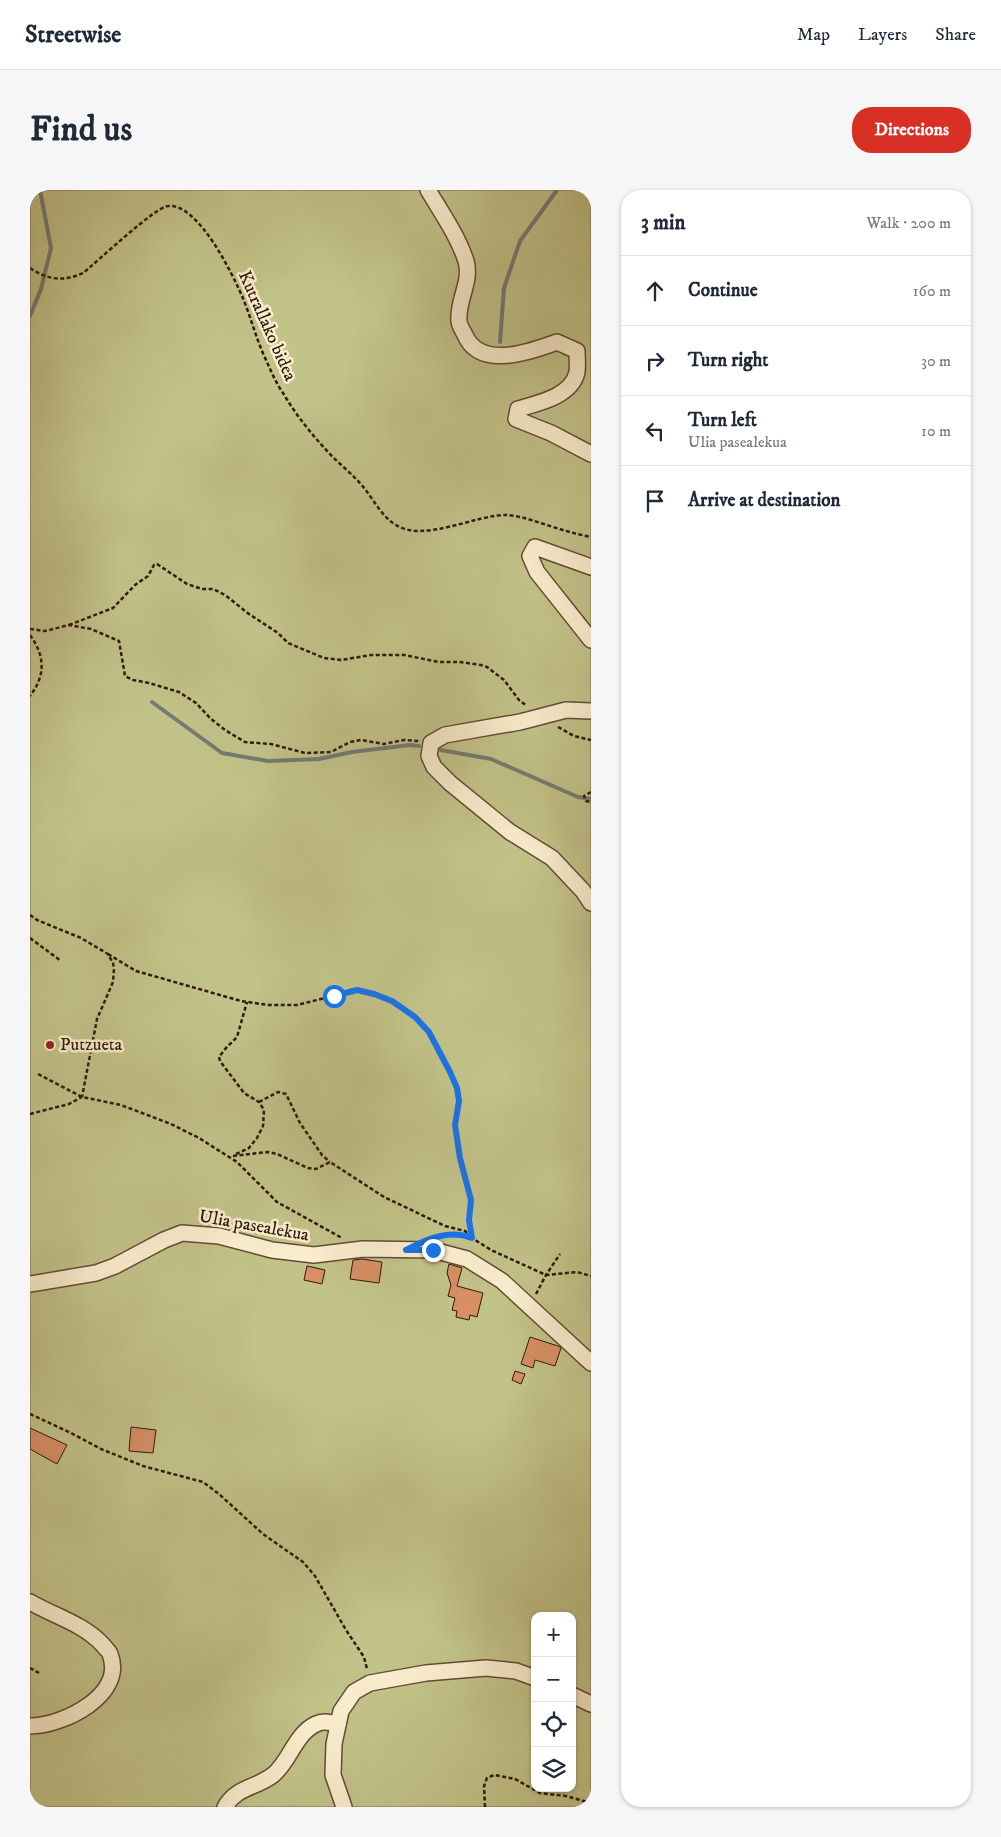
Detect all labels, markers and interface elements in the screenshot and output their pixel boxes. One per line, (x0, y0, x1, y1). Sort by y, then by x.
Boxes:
text: Streetwise (25, 20, 121, 50)
text: Map (797, 24, 830, 46)
text: Layers (858, 24, 907, 46)
text: Share (935, 24, 976, 46)
button: Directions (852, 107, 971, 153)
text: Find us (30, 108, 132, 152)
text: 3 min (641, 210, 686, 236)
text: Walk · 200 m (867, 213, 951, 233)
street label: Kutrallako bidea (233, 268, 301, 385)
icon: ahead (641, 277, 669, 305)
text: Continue (688, 279, 758, 302)
text: 160 m (913, 281, 951, 301)
icon: right (641, 347, 669, 375)
text: Turn right (688, 349, 768, 372)
text: 30 m (921, 351, 951, 371)
text: Turn left (688, 409, 757, 432)
icon: left (641, 417, 669, 445)
text: 10 m (921, 421, 951, 441)
text: Ulia pasealekua (688, 432, 787, 452)
icon: arrive (641, 487, 669, 515)
text: Arrive at destination (688, 489, 840, 512)
route start (323, 985, 346, 1008)
place label: Putzueta (60, 1034, 123, 1056)
marker: Putzueta (44, 1039, 56, 1051)
street label: Ulia pasealekua (197, 1206, 311, 1247)
route end (422, 1239, 445, 1262)
map controls (531, 1612, 576, 1792)
button: + (531, 1612, 576, 1657)
button: − (531, 1657, 576, 1702)
button: locate (531, 1702, 576, 1747)
button: layers (531, 1747, 576, 1792)

